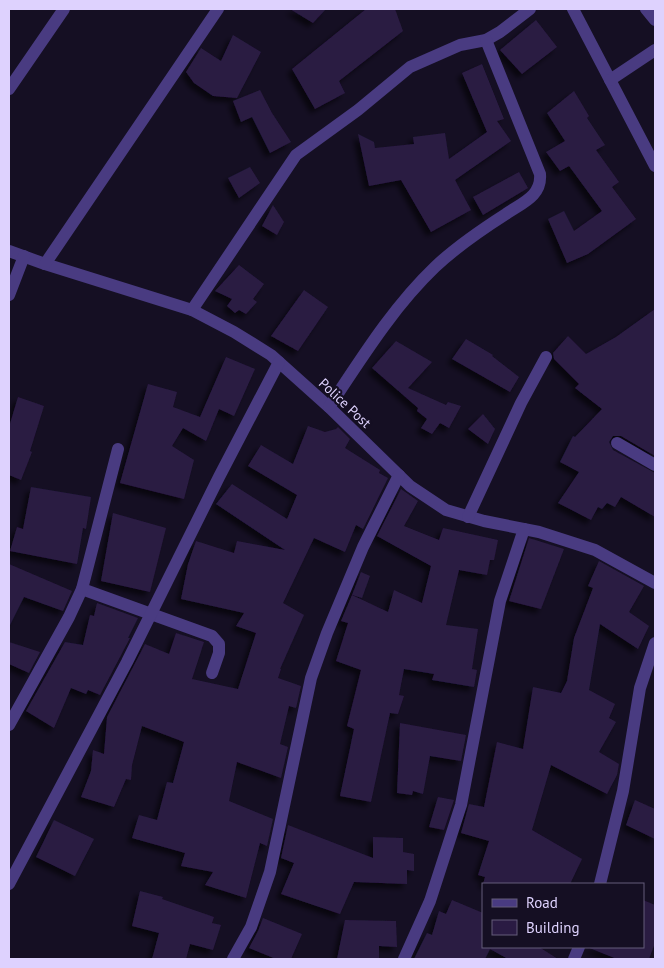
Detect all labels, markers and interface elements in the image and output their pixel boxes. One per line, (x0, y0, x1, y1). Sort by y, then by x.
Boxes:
street label: Police Post (315, 374, 375, 432)
legend (482, 883, 644, 948)
text: Road (526, 893, 558, 912)
text: Building (526, 918, 580, 937)

